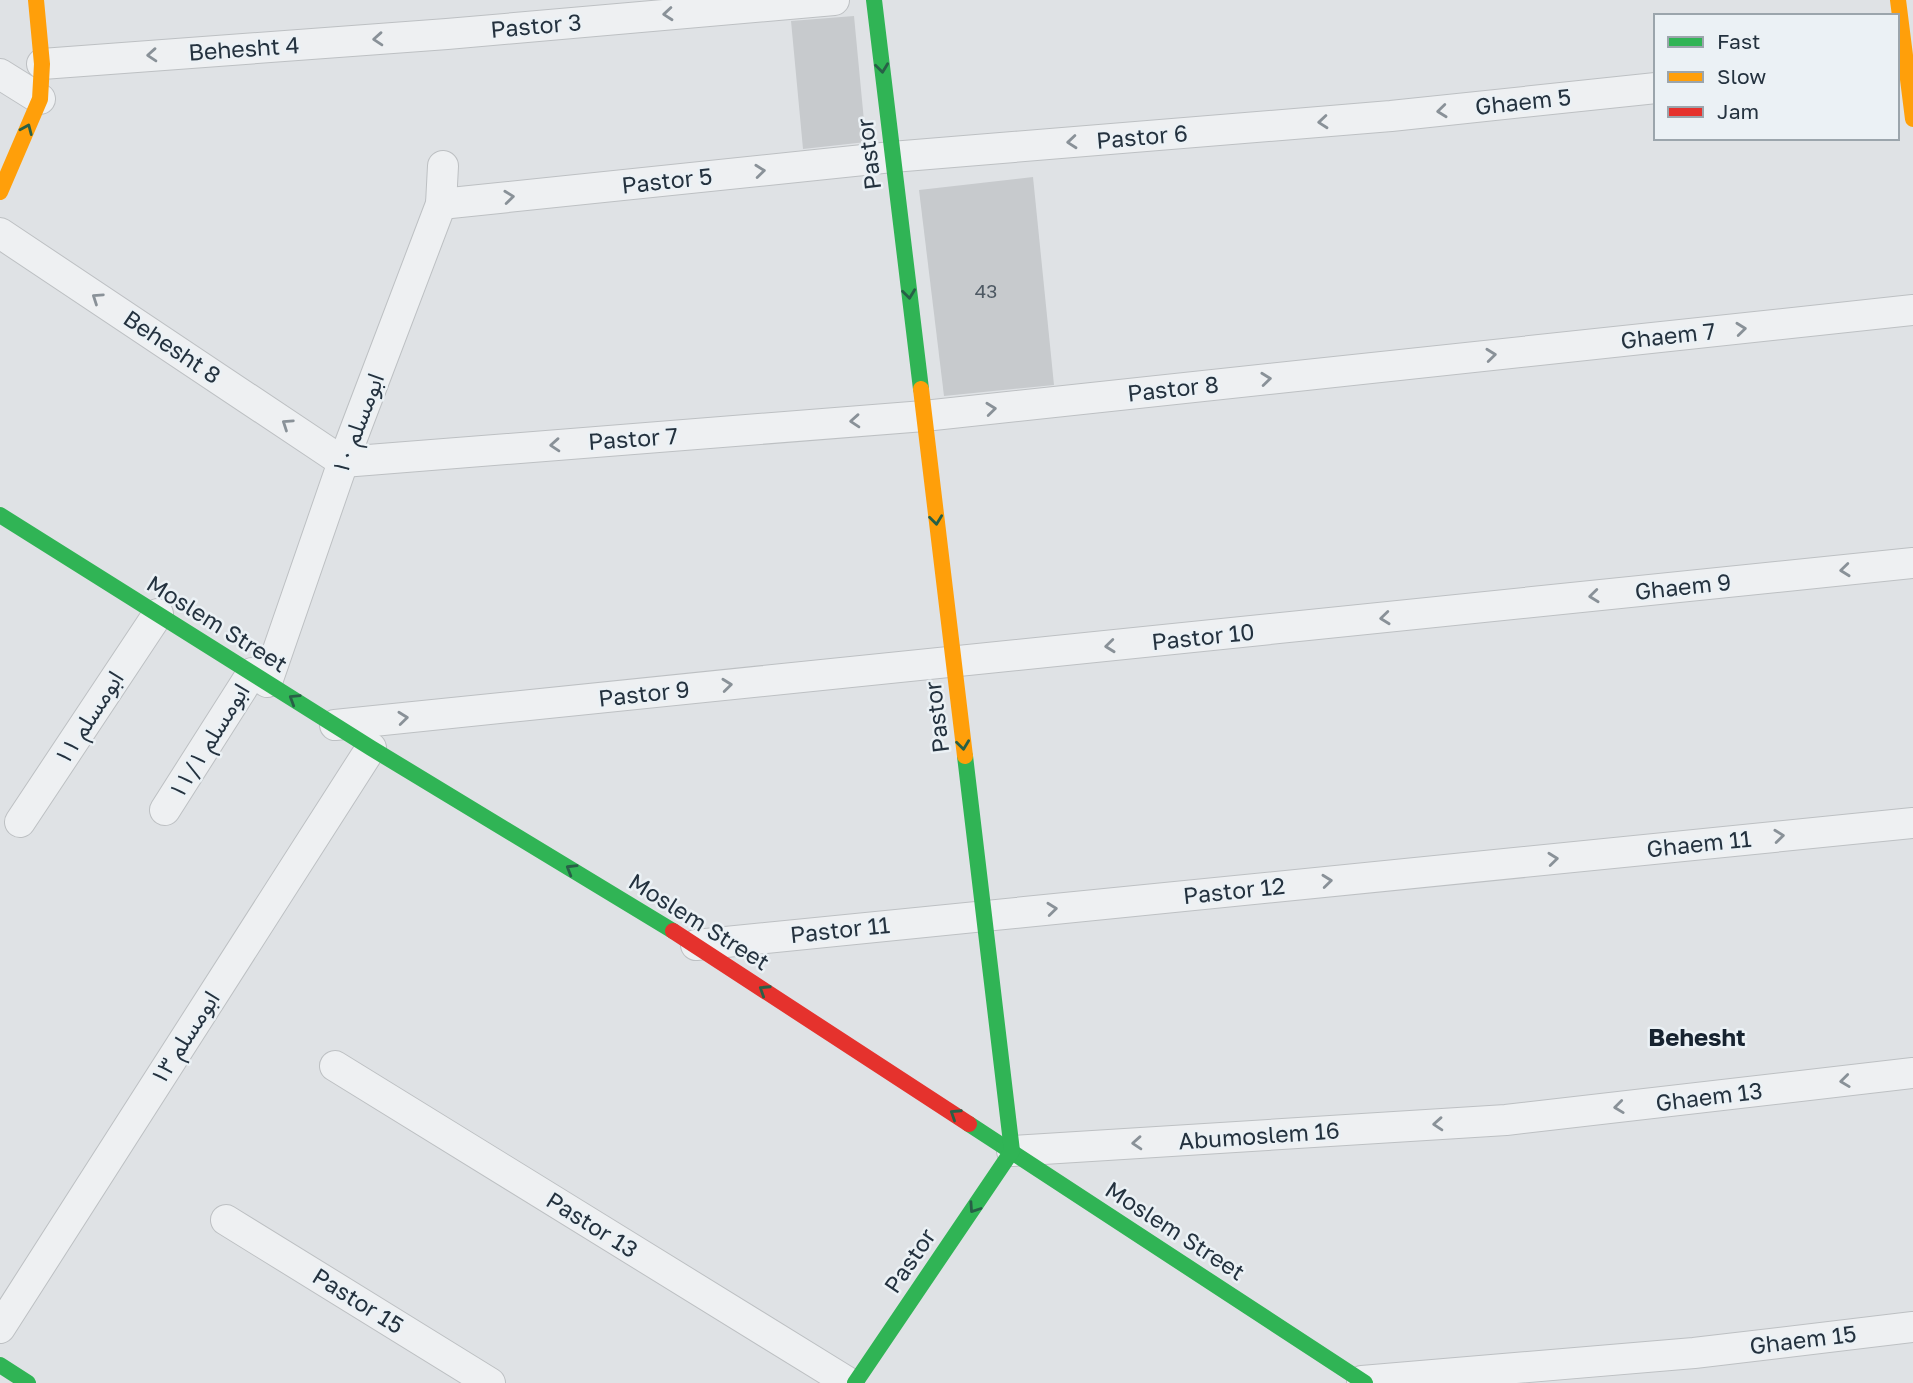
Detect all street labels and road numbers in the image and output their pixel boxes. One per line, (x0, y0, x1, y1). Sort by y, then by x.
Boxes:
street label: Pastor 3 (489, 7, 583, 43)
street label: Behesht 4 (187, 30, 300, 66)
street label: Ghaem 5 (1474, 82, 1572, 120)
street label: Pastor (850, 117, 886, 192)
street label: Pastor 6 (1095, 118, 1189, 154)
street label: Pastor 5 (620, 161, 714, 199)
street label: Behesht 8 (119, 303, 227, 389)
street label: Ghaem 7 (1619, 316, 1717, 354)
street label: ابومسلم ۱۰ (325, 369, 393, 480)
street label: Pastor 8 (1126, 369, 1220, 407)
street label: Pastor 7 (587, 421, 679, 455)
street label: Ghaem 9 (1633, 567, 1732, 605)
street label: Moslem Street (142, 569, 293, 678)
street label: Pastor 10 (1150, 617, 1256, 655)
street label: ابومسلم ۱۱ (48, 665, 132, 772)
street label: Pastor 9 (597, 674, 691, 712)
street label: ابومسلم ۱۱/۱ (162, 678, 258, 805)
street label: Pastor (918, 680, 954, 755)
street label: Ghaem 11 (1645, 824, 1753, 862)
street label: Moslem Street (624, 867, 775, 976)
street label: Pastor 12 (1182, 871, 1286, 909)
street label: Pastor 11 (789, 910, 891, 948)
street label: ابومسلم ۱۳ (144, 985, 228, 1092)
street label: Ghaem 13 (1654, 1076, 1764, 1116)
street label: Abumoslem 16 (1177, 1115, 1340, 1155)
street label: Moslem Street (1101, 1175, 1250, 1286)
street label: Pastor 13 (542, 1185, 643, 1263)
street label: Pastor (877, 1223, 941, 1298)
street label: Pastor 15 (308, 1261, 409, 1339)
street label: Ghaem 15 (1748, 1319, 1858, 1359)

